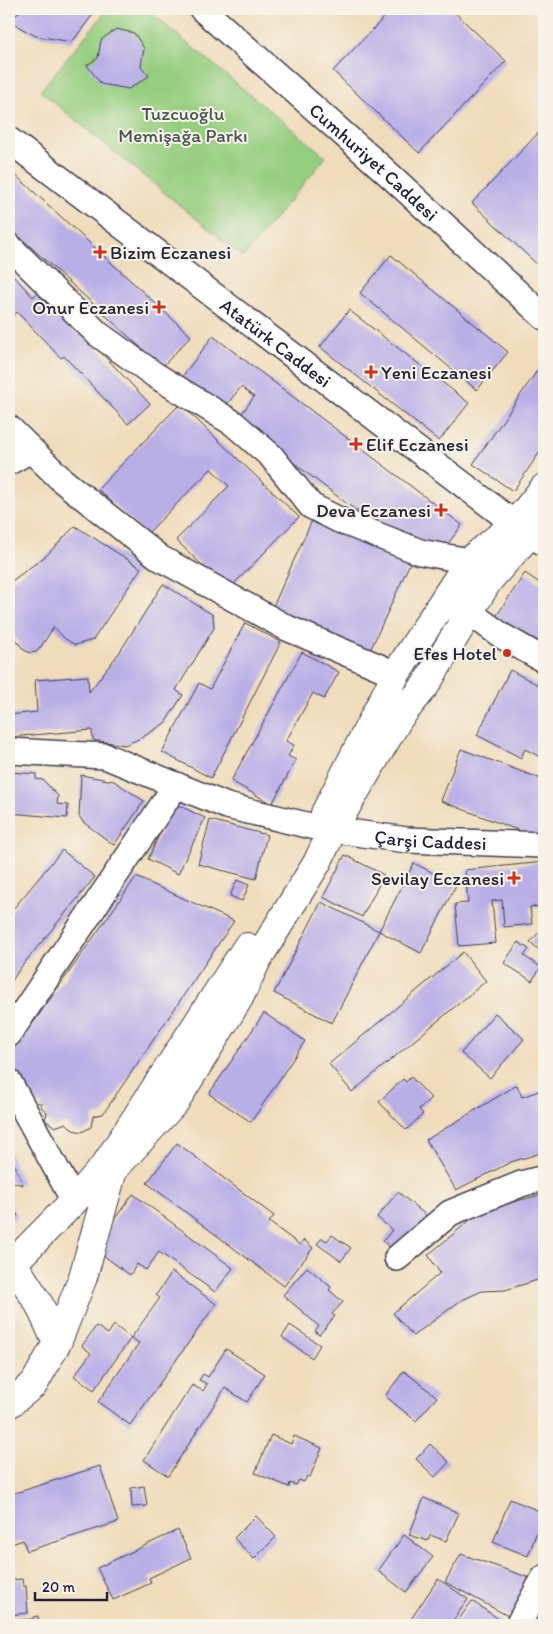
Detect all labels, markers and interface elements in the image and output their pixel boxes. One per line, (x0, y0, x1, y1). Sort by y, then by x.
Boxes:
street label: Cumhuriyet Caddesi (304, 98, 443, 226)
park label: Tuzcuoğlu Memişağa Parkı (118, 102, 248, 147)
place label: Bizim Eczanesi (110, 241, 231, 264)
marker: Bizim Eczanesi (94, 246, 106, 258)
street label: Atatürk Caddesi (215, 293, 336, 392)
place label: Onur Eczanesi (32, 296, 149, 319)
marker: Onur Eczanesi (153, 301, 165, 313)
place label: Yeni Eczanesi (381, 361, 492, 384)
marker: Yeni Eczanesi (365, 366, 377, 378)
place label: Elif Eczanesi (366, 433, 469, 456)
marker: Elif Eczanesi (350, 438, 362, 450)
place label: Deva Eczanesi (316, 499, 431, 522)
marker: Deva Eczanesi (435, 504, 447, 516)
place label: Efes Hotel (413, 642, 498, 665)
marker: Efes Hotel (501, 647, 513, 659)
street label: Çarşi Caddesi (373, 825, 487, 855)
place label: Sevilay Eczanesi (371, 867, 504, 890)
marker: Sevilay Eczanesi (508, 872, 520, 884)
scale bar (35, 1569, 108, 1601)
text: 20 m (42, 1578, 76, 1596)

